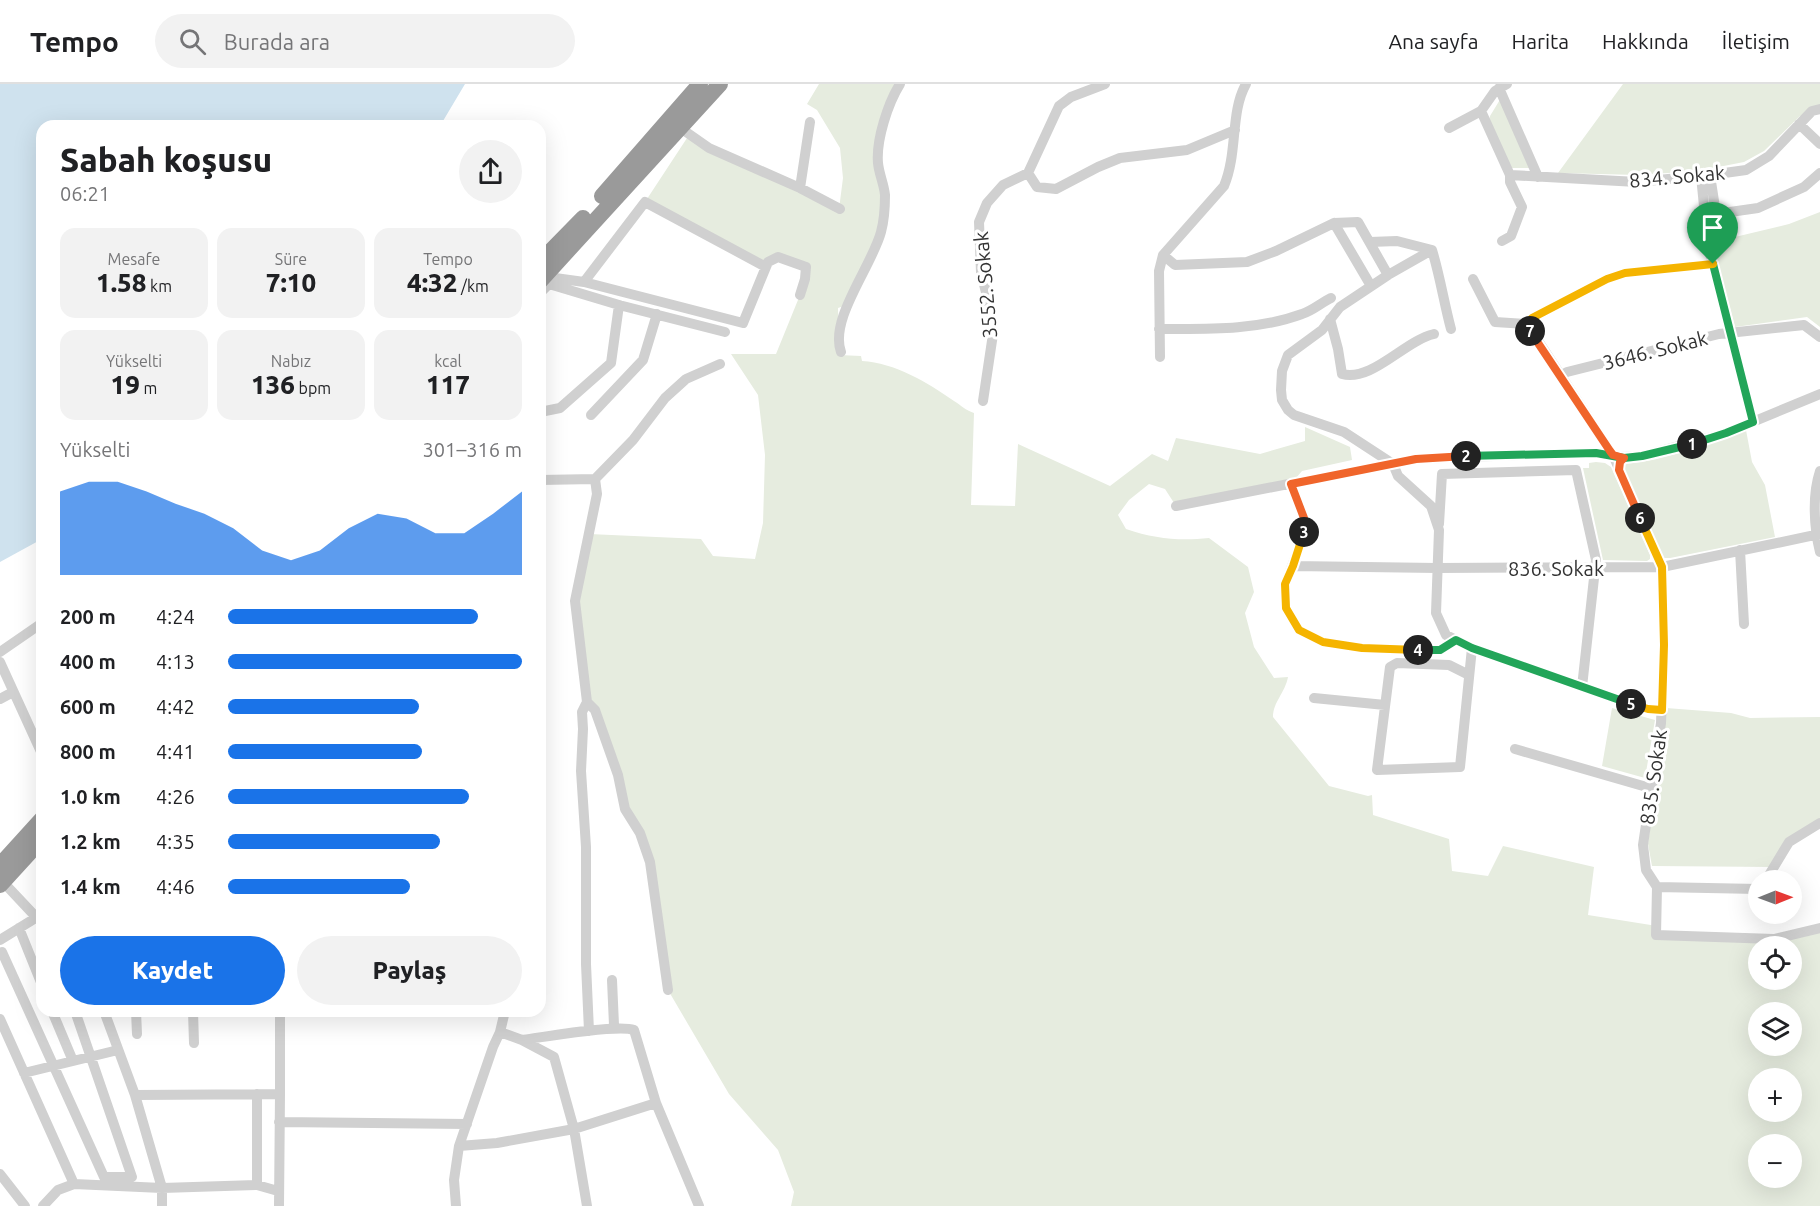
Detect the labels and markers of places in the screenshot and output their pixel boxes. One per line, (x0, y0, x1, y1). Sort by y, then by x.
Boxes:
pin (1687, 202, 1738, 264)
pin: 7 (1515, 316, 1545, 346)
pin: 1 (1677, 429, 1707, 459)
pin: 2 (1451, 441, 1481, 471)
pin: 6 (1625, 503, 1655, 533)
pin: 3 (1289, 517, 1319, 547)
pin: 4 (1403, 635, 1433, 665)
pin: 5 (1616, 689, 1646, 719)

